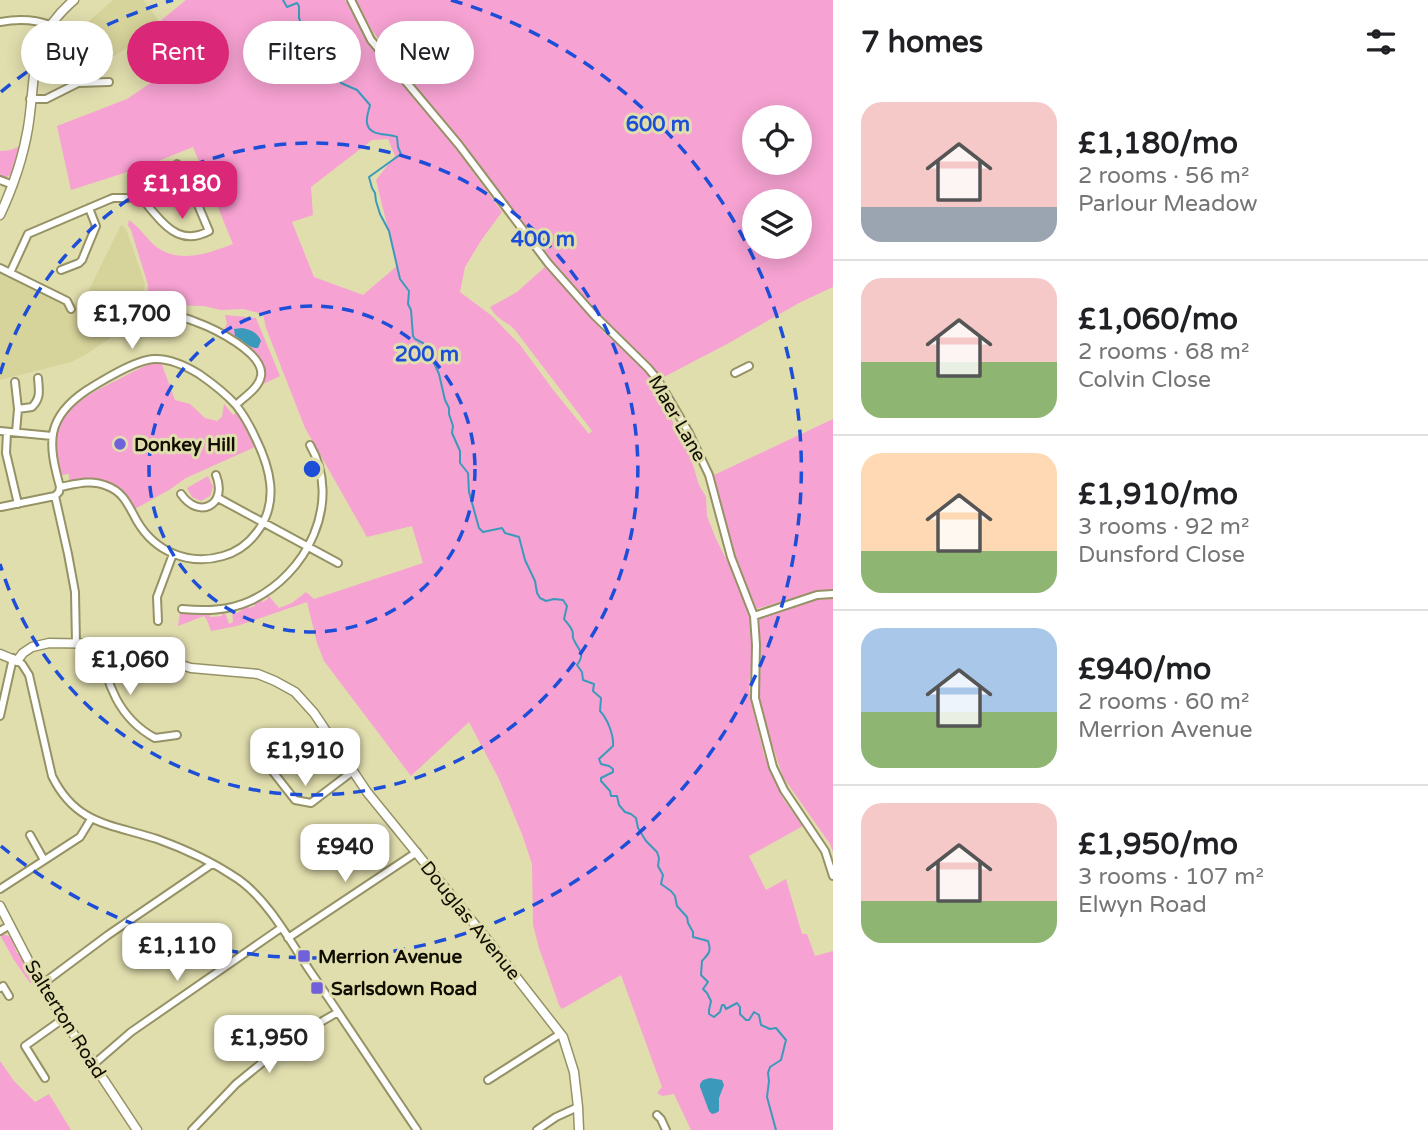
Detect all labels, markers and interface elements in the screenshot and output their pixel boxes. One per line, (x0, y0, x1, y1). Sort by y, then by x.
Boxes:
chip: Buy (21, 21, 113, 84)
chip: Rent (127, 21, 229, 84)
chip: Filters (243, 21, 361, 84)
chip: New (375, 21, 474, 84)
icon: filters (1362, 23, 1400, 61)
text: 7 homes (861, 24, 983, 61)
map controls (742, 105, 812, 259)
button: locate (742, 105, 812, 175)
text: 600 m (626, 112, 690, 137)
text: £1,180/mo (1078, 125, 1238, 162)
icon: home (917, 130, 1001, 214)
pin: £1,180 (125, 162, 239, 221)
text: 2 rooms · 56 m² (1078, 162, 1249, 190)
text: £1,180 (143, 170, 221, 198)
button: layers (742, 189, 812, 259)
text: Parlour Meadow (1078, 190, 1258, 218)
text: 400 m (511, 227, 575, 252)
pin: £1,700 (75, 292, 189, 351)
text: £1,700 (93, 300, 171, 328)
text: £1,060/mo (1078, 301, 1238, 338)
icon: home (917, 306, 1001, 390)
text: 2 rooms · 68 m² (1078, 338, 1249, 366)
text: 200 m (395, 342, 459, 367)
text: Colvin Close (1078, 366, 1211, 394)
street label: Maer Lane (644, 371, 711, 466)
place label: Donkey Hill (134, 434, 235, 457)
marker: Donkey Hill (112, 436, 128, 452)
centre of rings (300, 457, 324, 481)
text: £1,910/mo (1078, 476, 1238, 513)
icon: home (917, 481, 1001, 565)
text: 3 rooms · 92 m² (1078, 513, 1249, 541)
text: Dunsford Close (1078, 541, 1245, 569)
pin: £1,060 (73, 638, 187, 697)
text: £1,060 (91, 646, 169, 674)
text: £940/mo (1078, 651, 1211, 688)
icon: home (917, 656, 1001, 740)
text: 2 rooms · 60 m² (1078, 688, 1249, 716)
text: Merrion Avenue (1078, 716, 1253, 744)
pin: £1,910 (248, 728, 362, 788)
text: £1,910 (266, 737, 344, 765)
pin: £940 (304, 824, 386, 884)
text: £1,950/mo (1078, 826, 1238, 863)
icon: home (917, 831, 1001, 915)
text: £940 (316, 833, 374, 861)
street label: Douglas Avenue (416, 857, 525, 984)
text: 3 rooms · 107 m² (1078, 863, 1264, 891)
text: Elwyn Road (1078, 891, 1207, 919)
pin: £1,110 (120, 923, 234, 983)
text: £1,110 (138, 932, 216, 960)
place label: Merrion Avenue (318, 946, 462, 968)
marker: Merrion Avenue (296, 948, 312, 964)
street label: Salterton Road (20, 956, 110, 1083)
place label: Sarlsdown Road (331, 978, 477, 1000)
marker: Sarlsdown Road (309, 980, 325, 996)
pin: £1,950 (212, 1016, 326, 1075)
text: £1,950 (230, 1024, 308, 1052)

